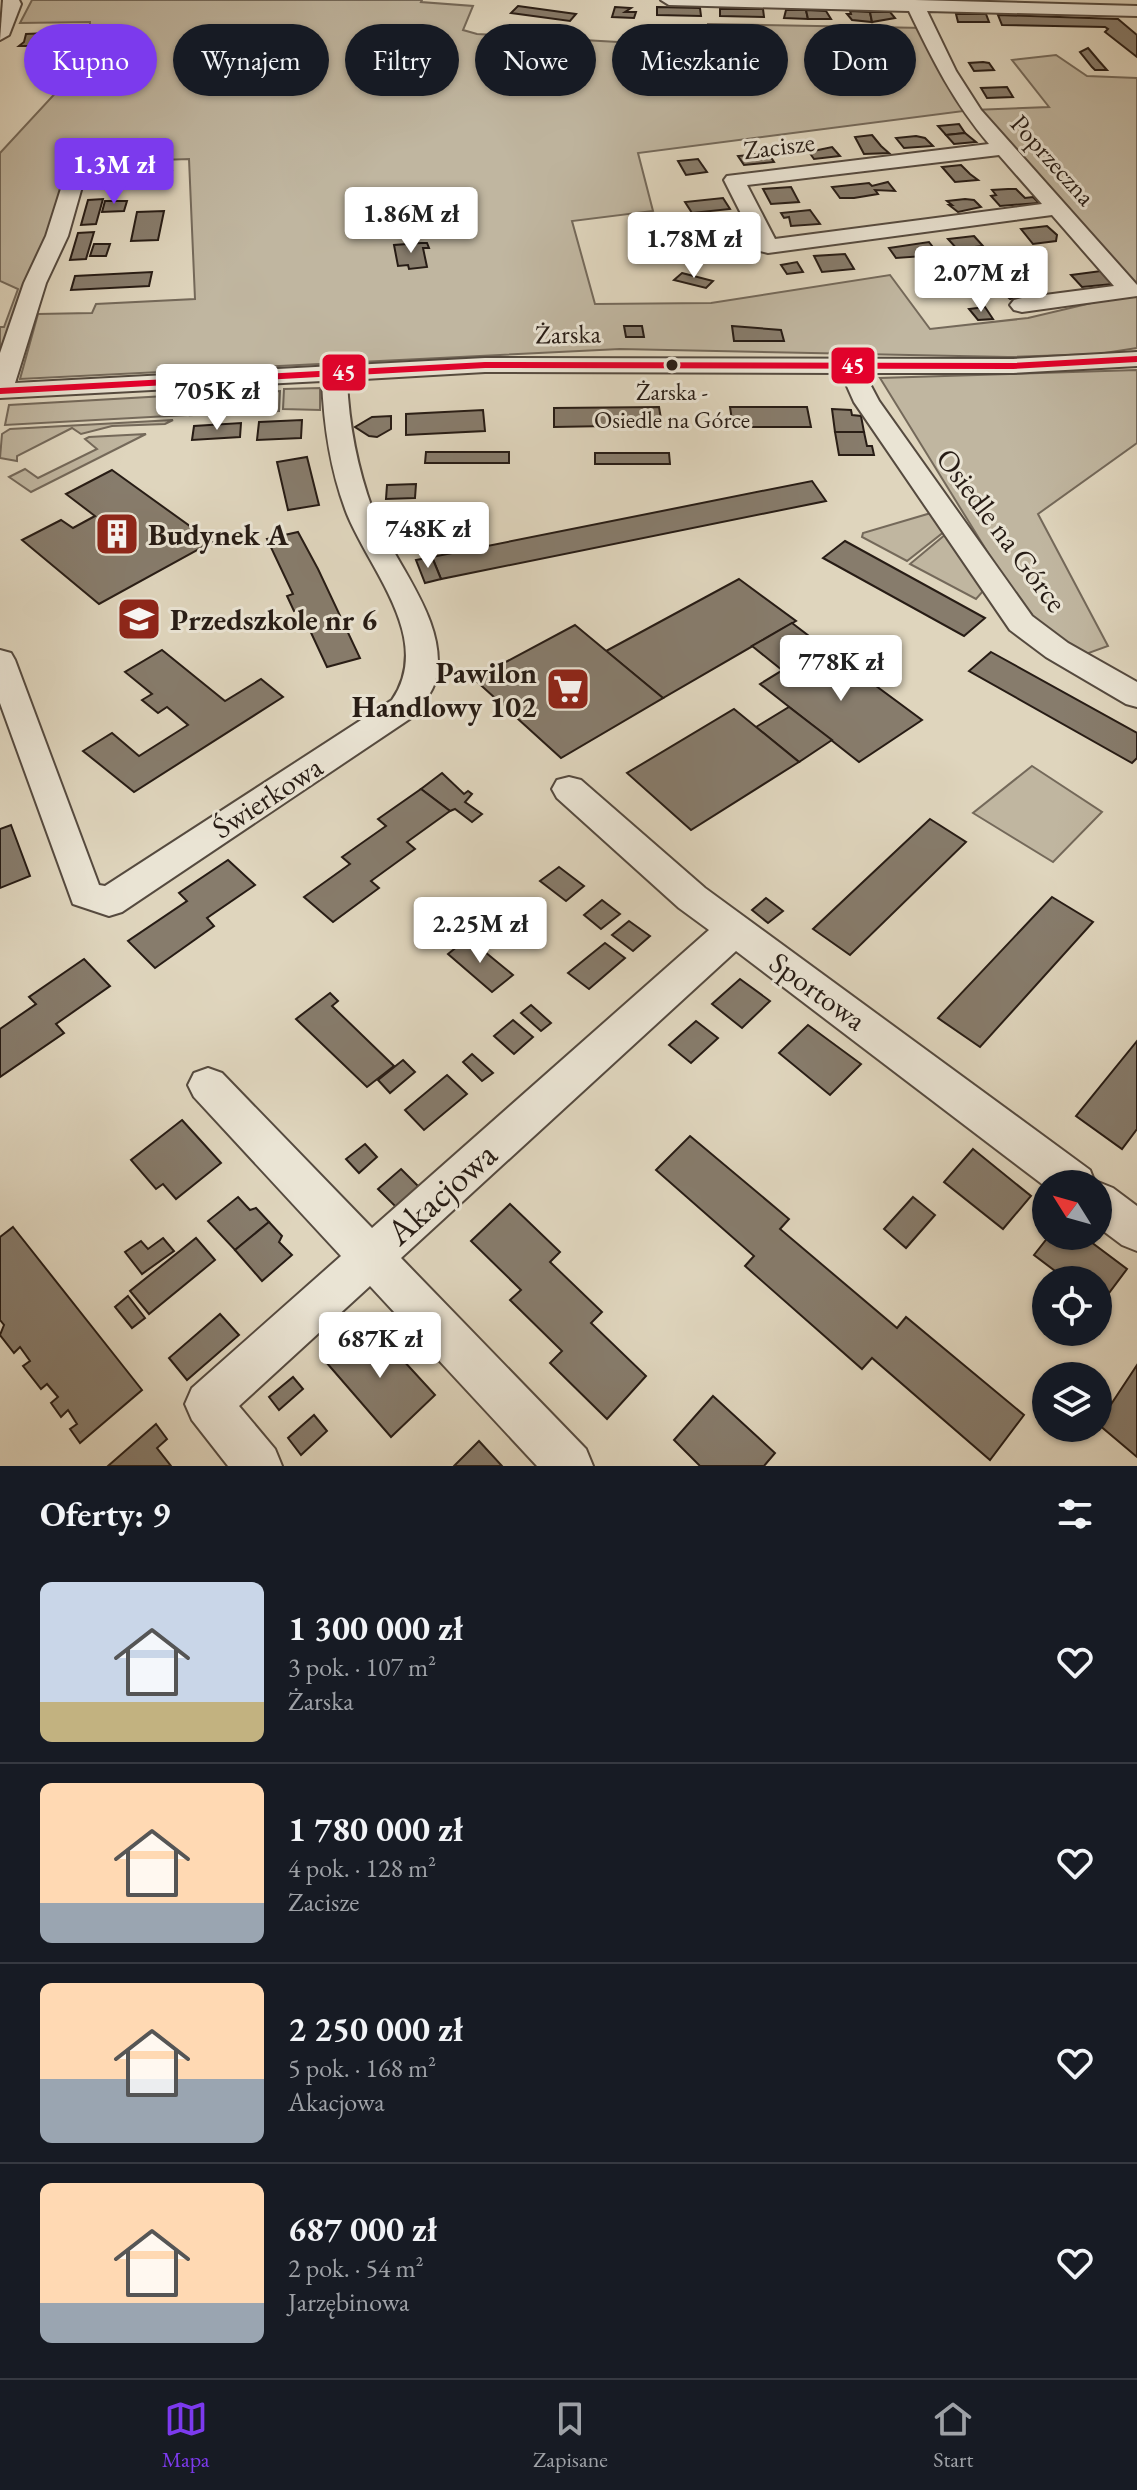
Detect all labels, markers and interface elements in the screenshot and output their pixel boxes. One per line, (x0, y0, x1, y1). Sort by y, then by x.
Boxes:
chip: Kupno (24, 24, 157, 96)
chip: Wynajem (173, 24, 329, 96)
chip: Filtry (345, 24, 459, 96)
chip: Nowe (475, 24, 596, 96)
chip: Mieszkanie (612, 24, 788, 96)
chip: Dom (804, 24, 916, 96)
street label: Poprzeczna (1003, 107, 1103, 213)
street label: Zacisze (742, 125, 816, 167)
pin: 1.3M zł (40, 138, 188, 206)
text: 1.3M zł (73, 147, 155, 181)
pin: 1.86M zł (328, 187, 494, 255)
text: 1.86M zł (363, 196, 459, 230)
pin: 1.78M zł (611, 212, 777, 280)
text: 1.78M zł (646, 221, 742, 255)
pin: 2.07M zł (898, 246, 1064, 314)
text: 2.07M zł (933, 255, 1029, 289)
street label: Żarska (535, 316, 602, 352)
line badge: 45 (830, 346, 876, 385)
text: 45 (841, 351, 865, 380)
line badge: 45 (321, 353, 367, 392)
marker: Żarska - Osiedle na Górce (664, 357, 680, 373)
text: 45 (332, 358, 356, 387)
pin: 705K zł (143, 364, 291, 432)
text: 705K zł (174, 373, 260, 407)
place label: Żarska - Osiedle na Górce (594, 376, 750, 435)
street label: Osiedle na Górce (928, 440, 1076, 620)
pin: 748K zł (354, 502, 502, 570)
building icon: Budynek A (93, 510, 141, 558)
text: 748K zł (385, 511, 471, 545)
place label: Budynek A (148, 515, 289, 554)
school or university icon: Przedszkole nr 6 (115, 595, 163, 643)
place label: Przedszkole nr 6 (170, 600, 377, 639)
pin: 778K zł (767, 635, 915, 703)
text: 778K zł (798, 644, 884, 678)
place label: Pawilon Handlowy 102 (352, 653, 537, 726)
supermarket icon: Pawilon Handlowy 102 (544, 665, 592, 713)
street label: Świerkowa (204, 747, 330, 847)
pin: 2.25M zł (397, 897, 563, 965)
text: 2.25M zł (432, 906, 528, 940)
street label: Sportowa (762, 943, 874, 1039)
street label: Akacjowa (375, 1130, 507, 1256)
north arrow (1032, 1170, 1112, 1250)
map controls (1032, 1170, 1112, 1442)
button: locate (1032, 1266, 1112, 1346)
pin: 687K zł (306, 1312, 454, 1380)
text: 687K zł (337, 1321, 423, 1355)
button: layers (1032, 1362, 1112, 1442)
text: Oferty: 9 (40, 1492, 170, 1536)
icon: filters (1053, 1492, 1097, 1536)
text: 1 300 000 zł (288, 1606, 463, 1650)
icon: home (104, 1614, 200, 1710)
icon: heart (1053, 1640, 1097, 1684)
text: 3 pok. · 107 m² (288, 1650, 436, 1684)
text: Żarska (288, 1684, 354, 1718)
text: 1 780 000 zł (288, 1807, 463, 1851)
icon: home (104, 1815, 200, 1911)
icon: heart (1053, 1841, 1097, 1885)
text: 4 pok. · 128 m² (288, 1851, 436, 1885)
text: Zacisze (288, 1885, 359, 1919)
text: 2 250 000 zł (288, 2007, 463, 2051)
icon: home (104, 2015, 200, 2111)
icon: heart (1053, 2041, 1097, 2085)
text: 5 pok. · 168 m² (288, 2051, 436, 2085)
text: Akacjowa (288, 2085, 385, 2119)
text: 687 000 zł (288, 2207, 437, 2251)
icon: home (104, 2215, 200, 2311)
icon: heart (1053, 2241, 1097, 2285)
text: 2 pok. · 54 m² (288, 2251, 424, 2285)
text: Jarzębinowa (288, 2285, 409, 2319)
tab: Mapa (162, 2397, 210, 2474)
tab: Zapisane (533, 2397, 608, 2474)
tab: Start (931, 2397, 975, 2474)

